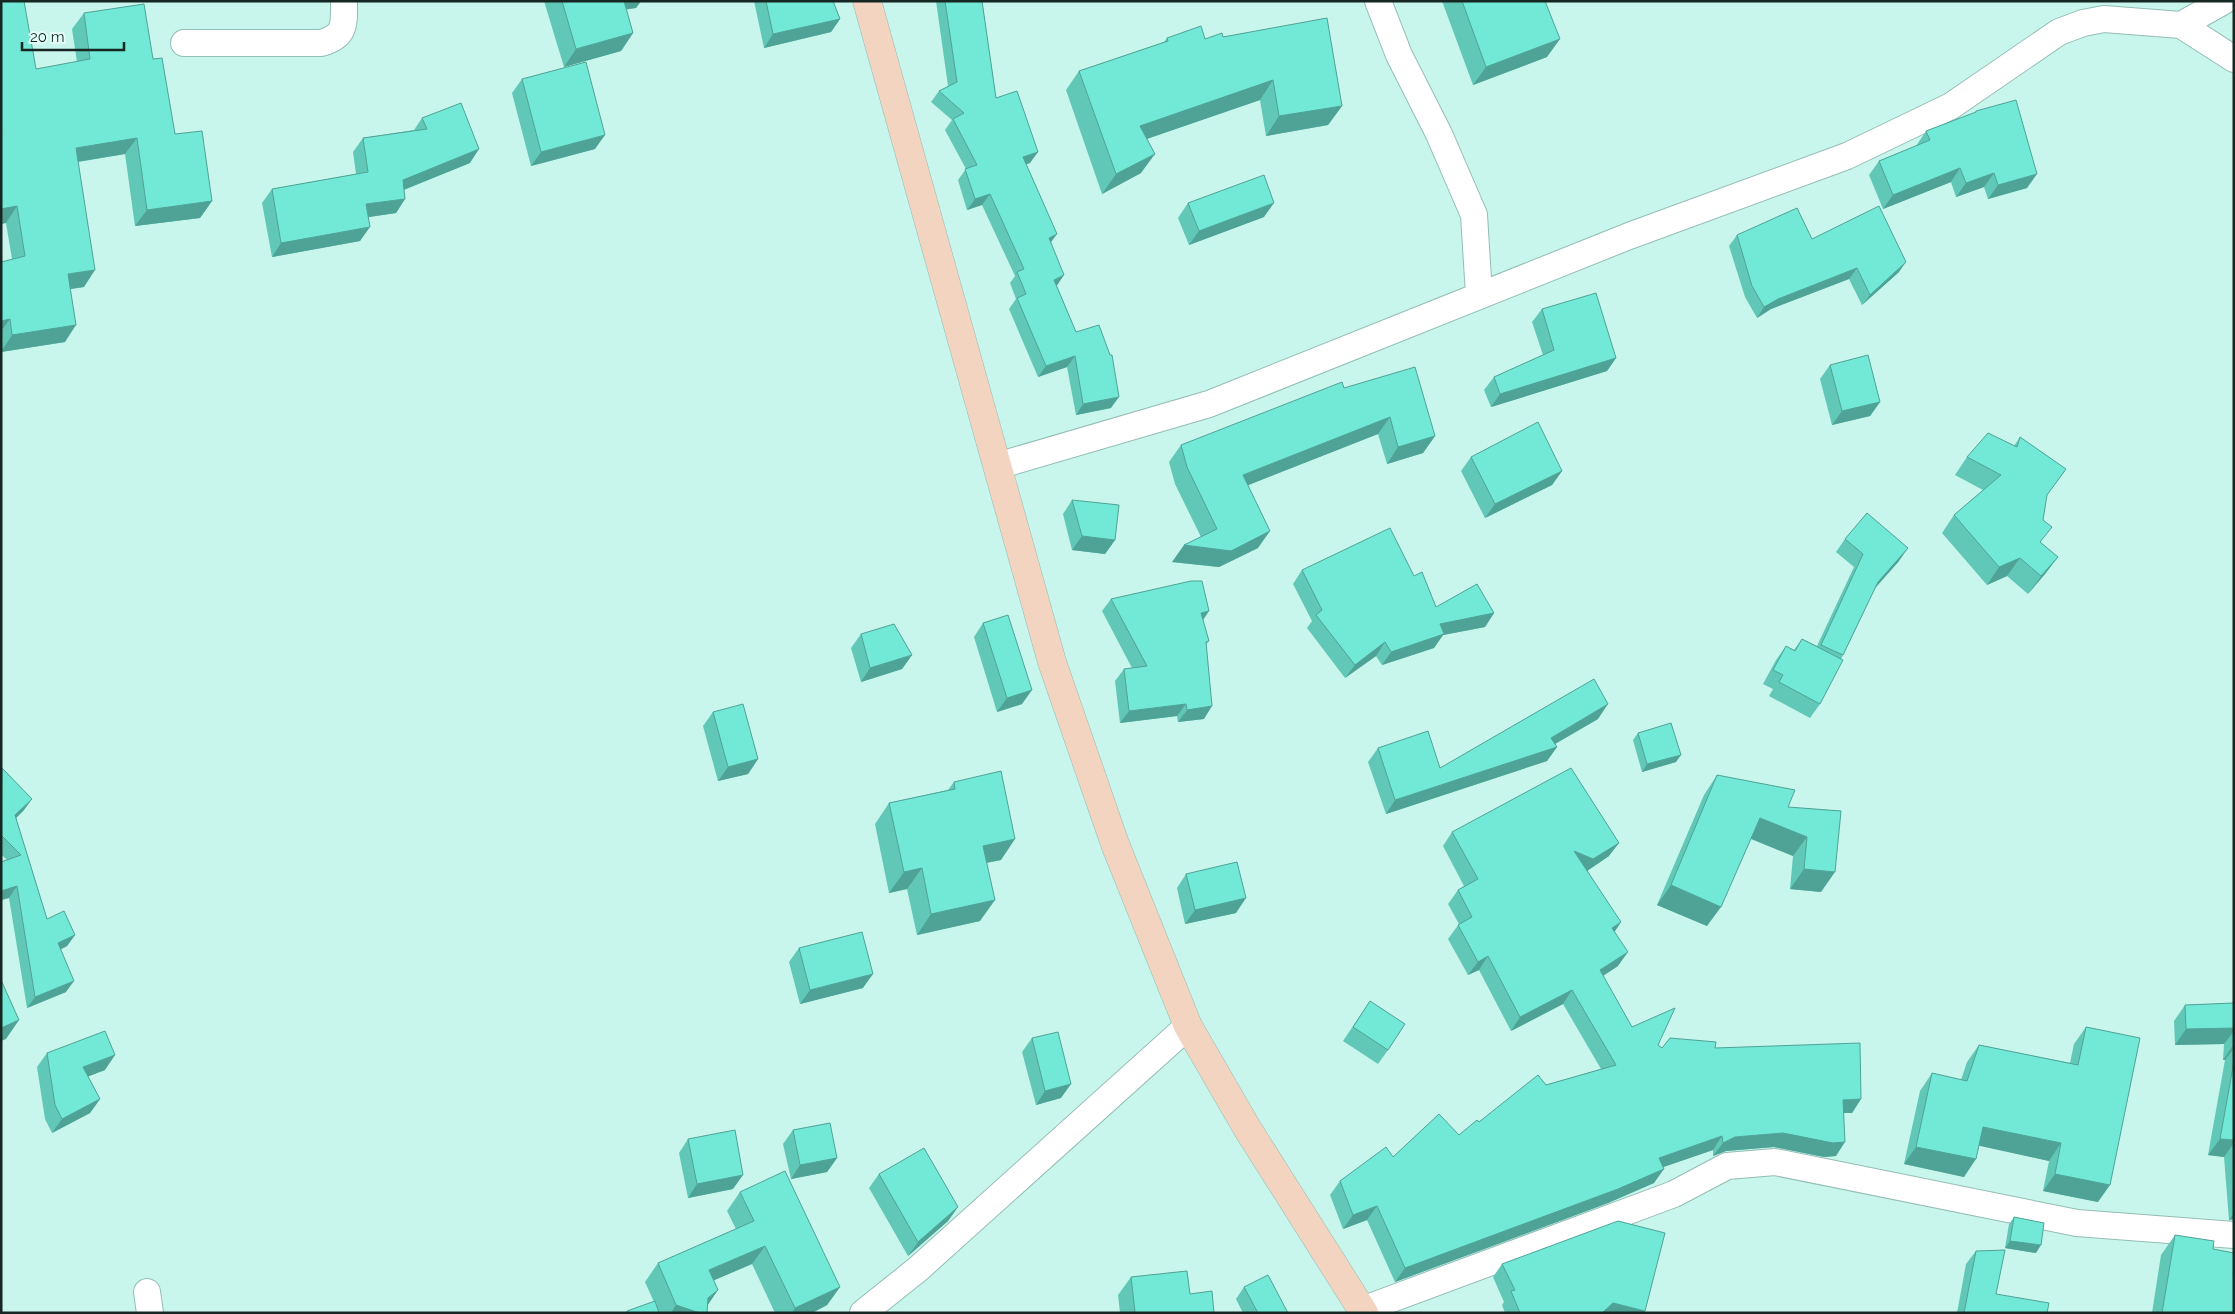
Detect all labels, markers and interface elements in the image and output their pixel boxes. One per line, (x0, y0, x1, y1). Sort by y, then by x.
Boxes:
scale bar (22, 20, 125, 52)
text: 20 m (30, 28, 65, 46)

